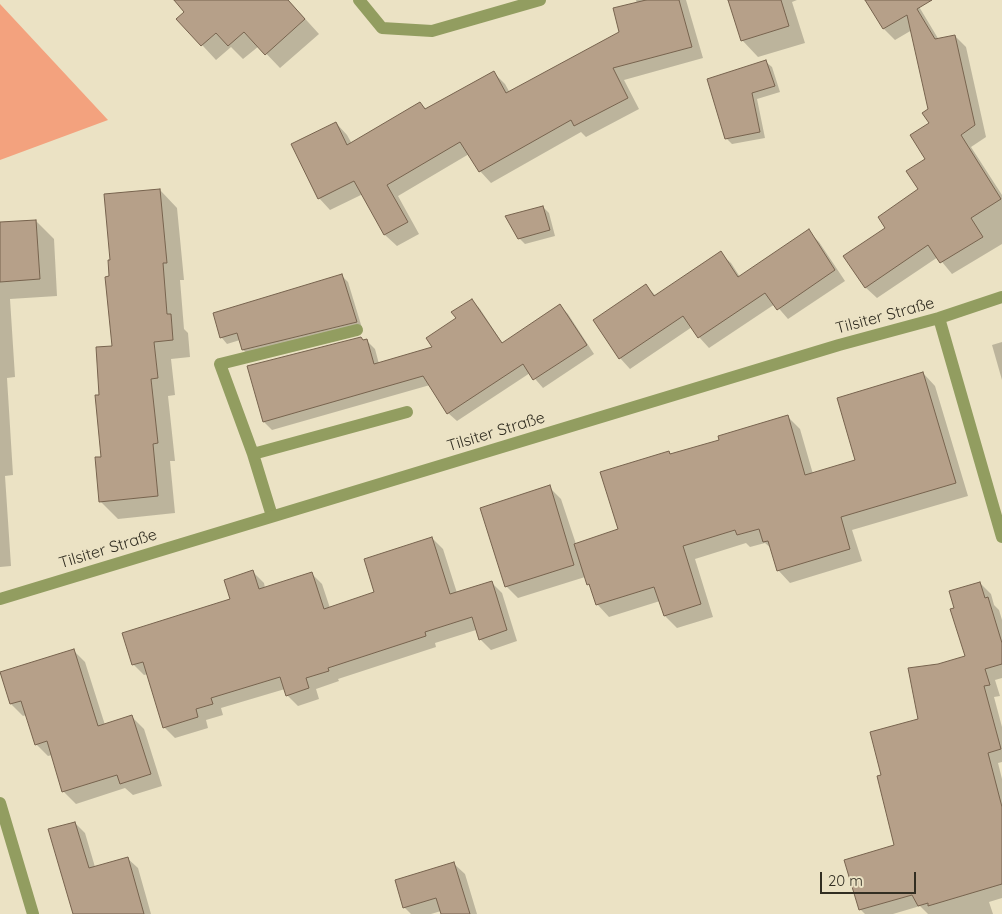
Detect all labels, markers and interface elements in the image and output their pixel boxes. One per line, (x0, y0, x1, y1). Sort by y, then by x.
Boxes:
street label: Tilsiter Straße (834, 294, 936, 338)
street label: Tilsiter Straße (445, 408, 547, 456)
street label: Tilsiter Straße (57, 525, 159, 573)
scale bar (822, 862, 918, 894)
text: 20 m (828, 871, 863, 890)

